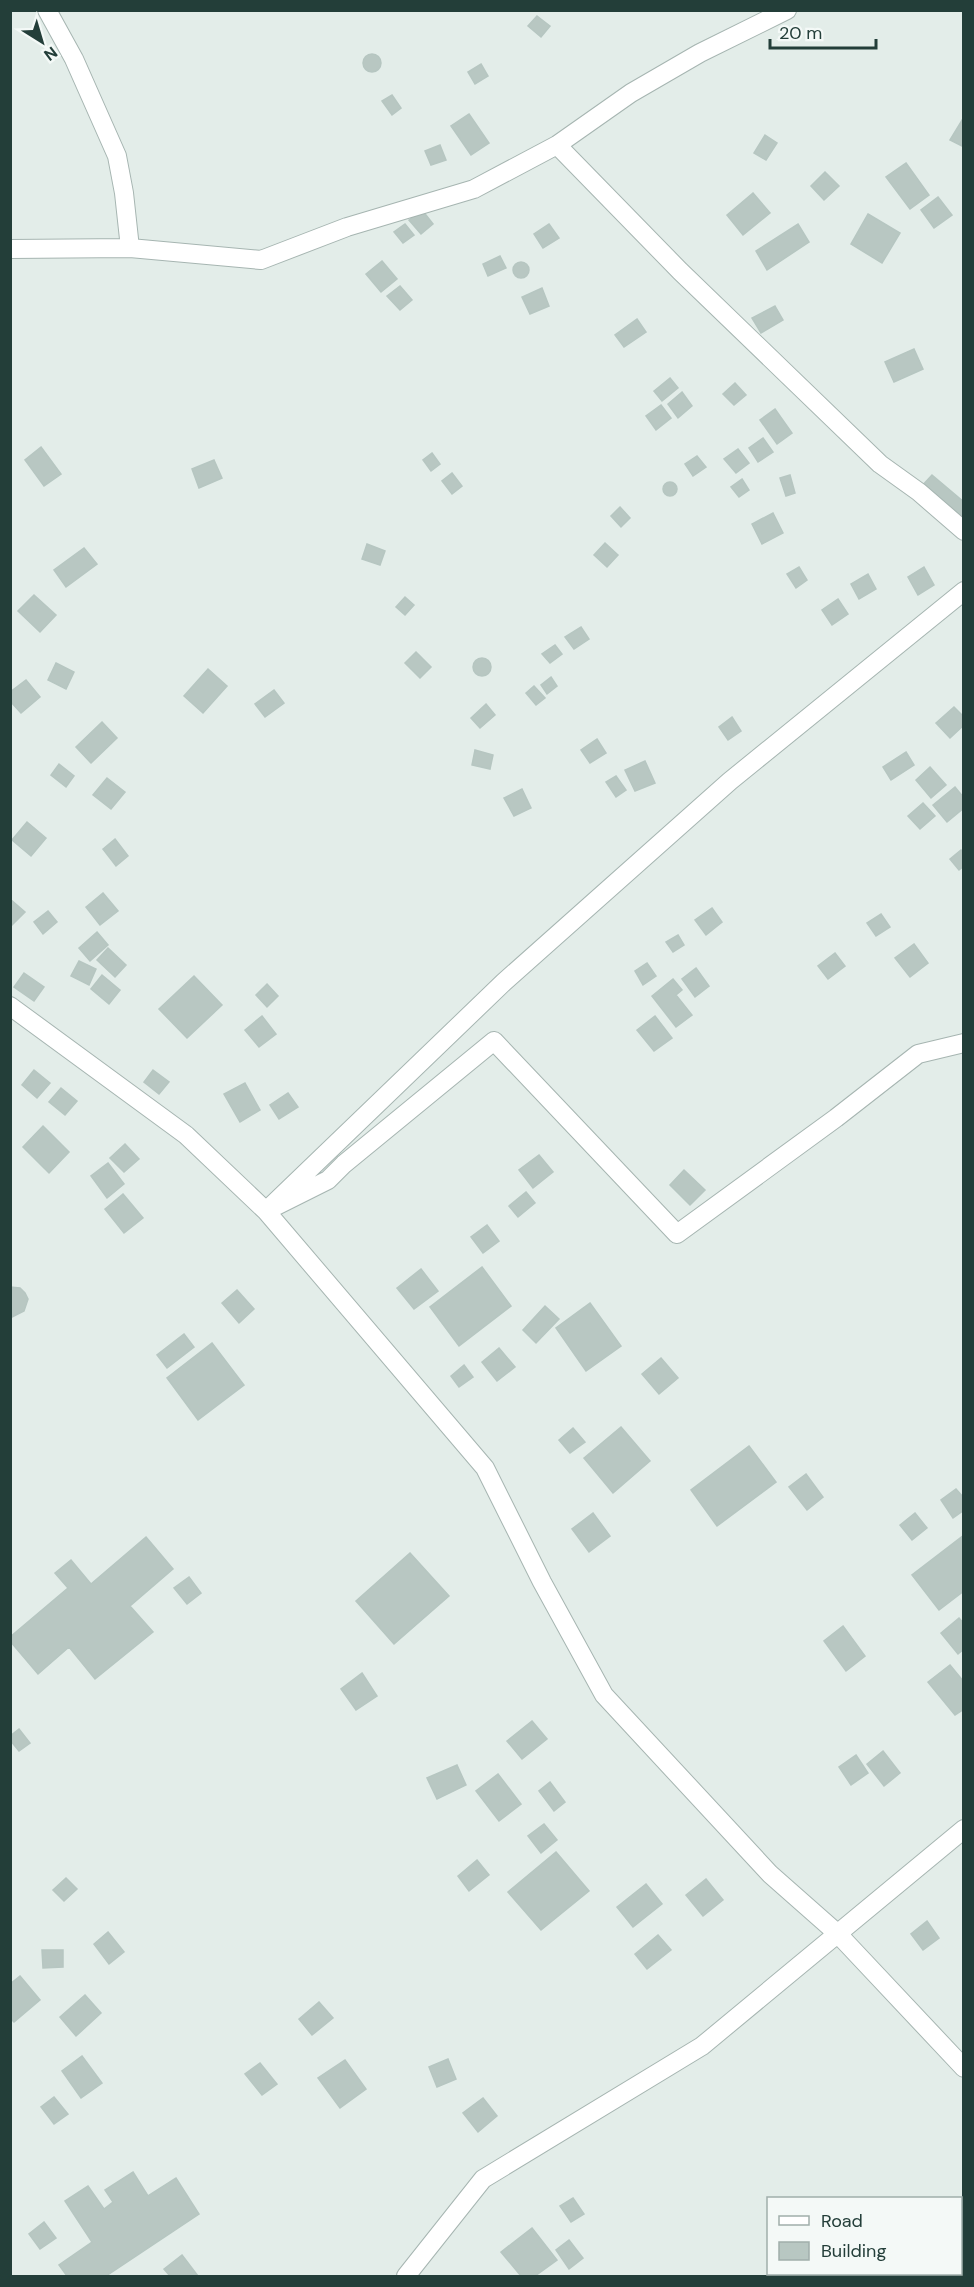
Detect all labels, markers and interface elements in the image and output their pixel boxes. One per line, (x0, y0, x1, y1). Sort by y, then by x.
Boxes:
north arrow (12, 12, 72, 72)
scale bar (770, 12, 876, 50)
text: 20 m (779, 21, 822, 45)
text: N (40, 42, 62, 65)
legend (767, 2197, 962, 2275)
text: Road (821, 2209, 863, 2233)
text: Building (821, 2239, 886, 2263)

